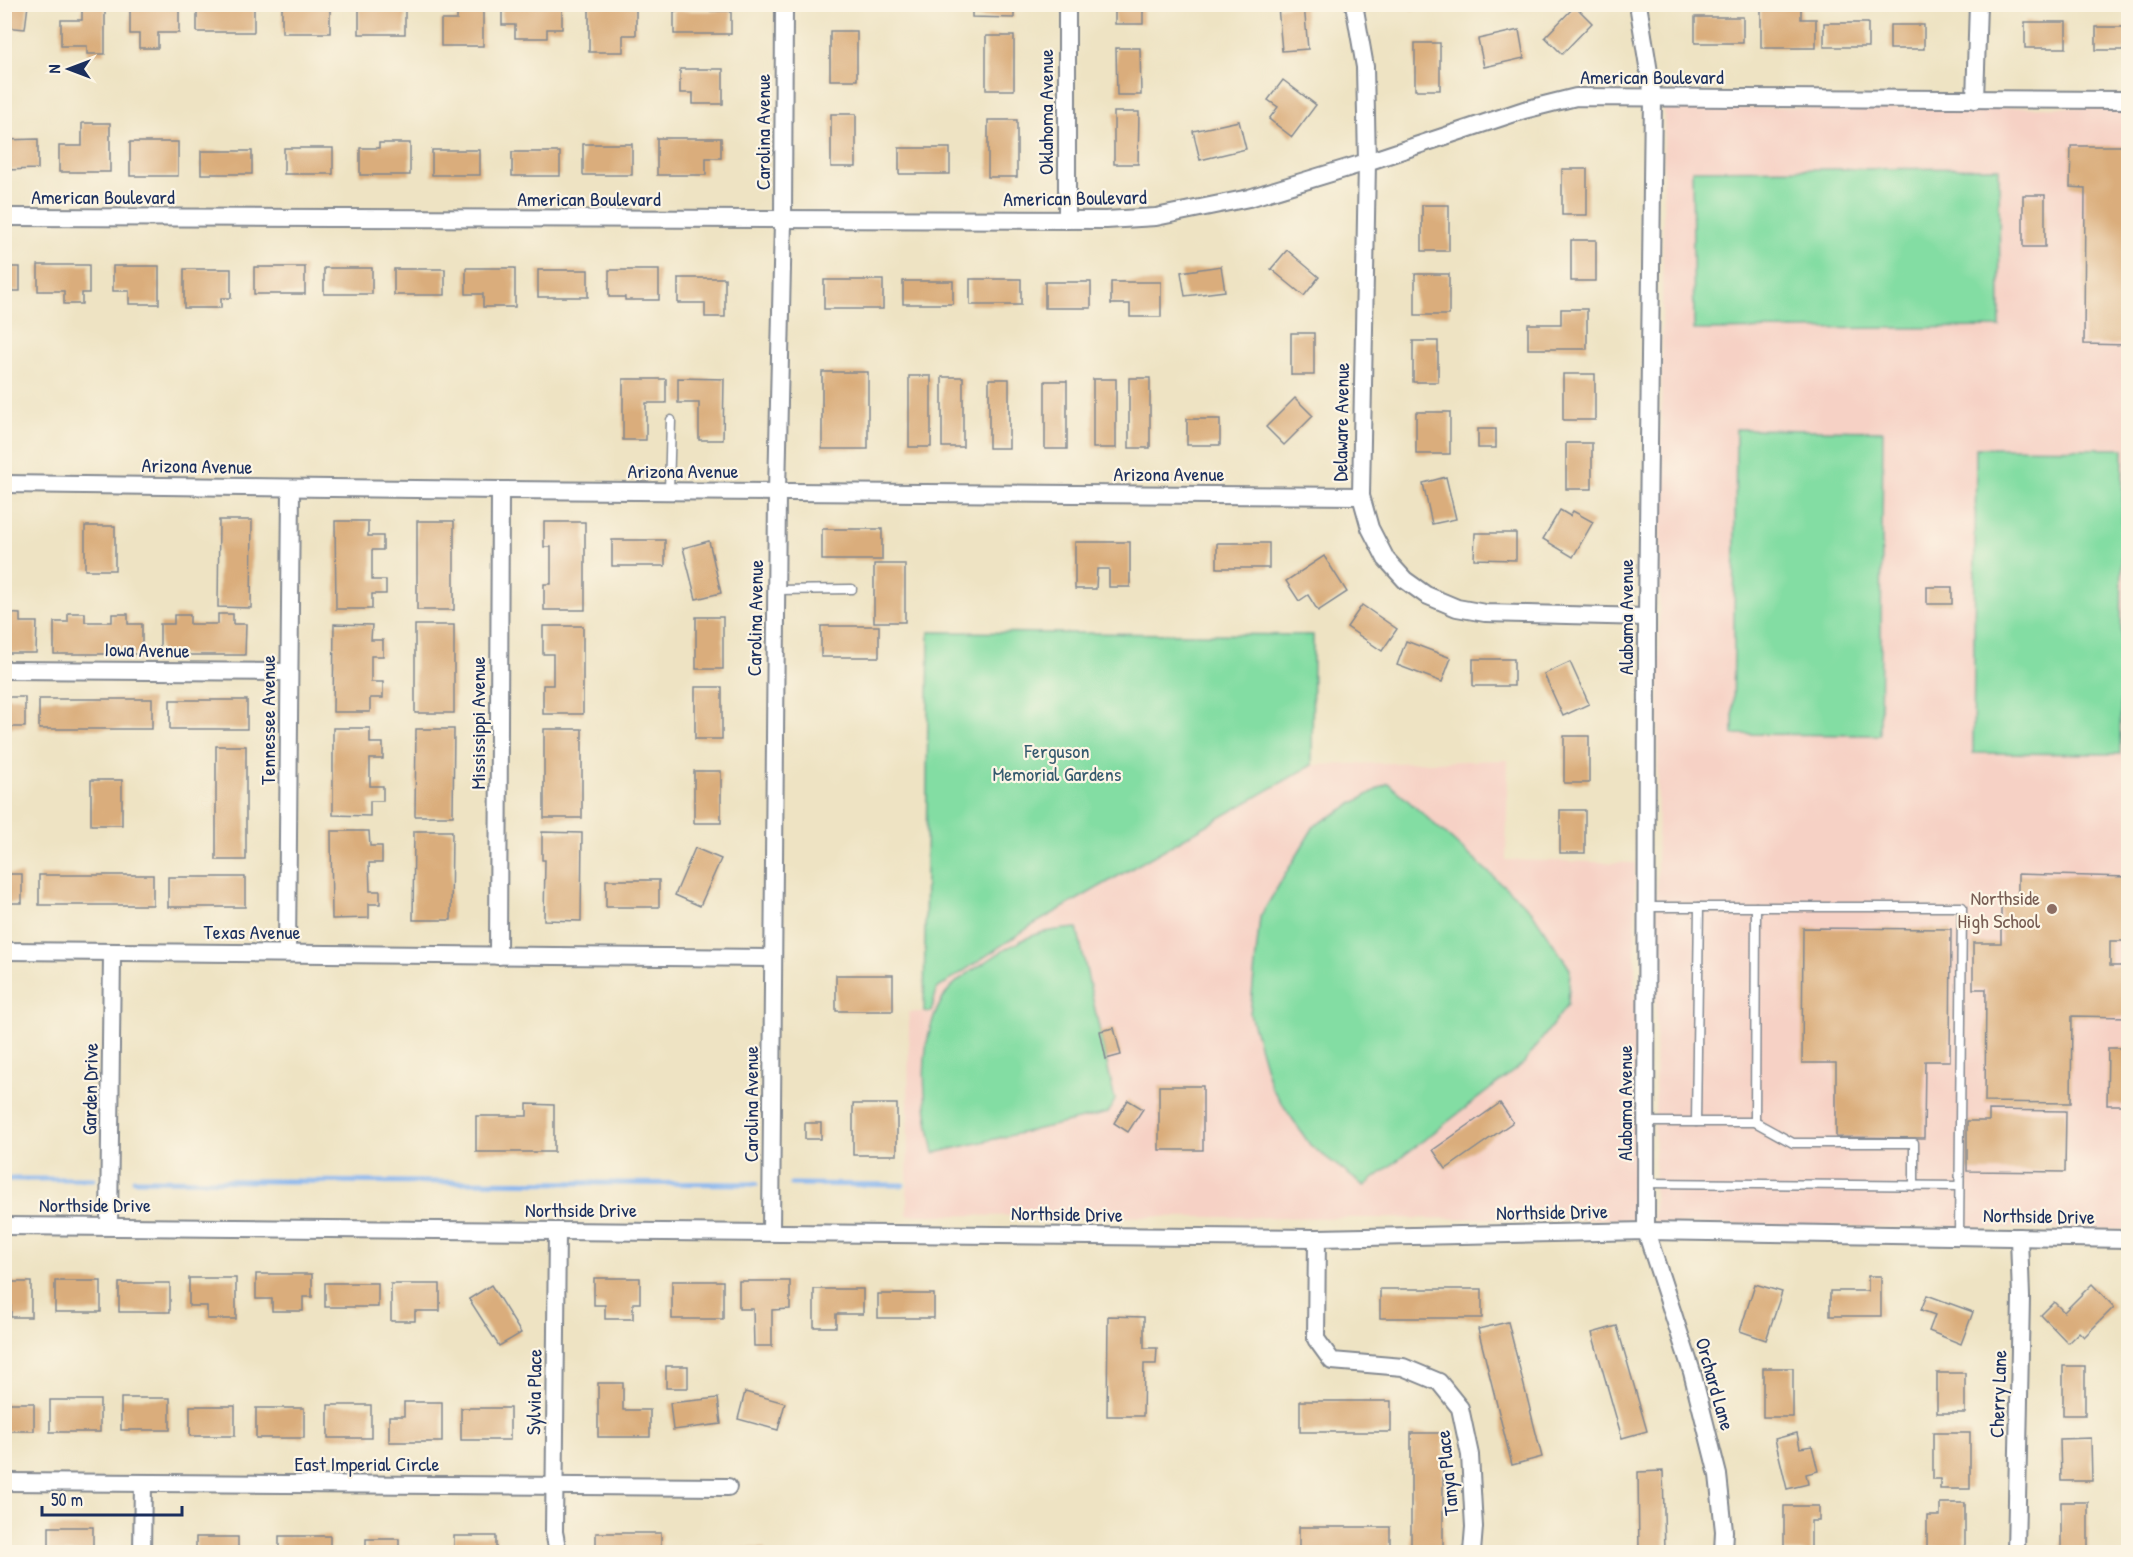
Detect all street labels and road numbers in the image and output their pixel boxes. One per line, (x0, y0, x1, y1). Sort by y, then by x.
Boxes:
street label: Oklahoma Avenue (1032, 49, 1059, 175)
street label: American Boulevard (1580, 63, 1724, 90)
street label: Carolina Avenue (749, 74, 776, 190)
street label: American Boulevard (31, 183, 175, 210)
street label: American Boulevard (1003, 183, 1147, 212)
street label: American Boulevard (517, 185, 661, 212)
street label: Delaware Avenue (1326, 362, 1355, 482)
street label: Arizona Avenue (141, 451, 253, 480)
street label: Arizona Avenue (628, 457, 738, 484)
street label: Arizona Avenue (1114, 460, 1224, 487)
street label: Carolina Avenue (740, 559, 769, 676)
street label: Alabama Avenue (1612, 559, 1639, 675)
street label: Iowa Avenue (104, 635, 190, 664)
street label: Tennessee Avenue (254, 655, 281, 785)
street label: Mississippi Avenue (464, 656, 491, 790)
street label: Texas Avenue (203, 918, 301, 945)
street label: Garden Drive (75, 1043, 104, 1135)
street label: Alabama Avenue (1611, 1045, 1638, 1161)
street label: Carolina Avenue (737, 1046, 764, 1162)
street label: Northside Drive (39, 1191, 151, 1218)
street label: Northside Drive (525, 1196, 637, 1223)
street label: Northside Drive (1496, 1197, 1608, 1226)
street label: Northside Drive (1011, 1199, 1123, 1228)
street label: Northside Drive (1983, 1201, 2095, 1230)
street label: Orchard Lane (1689, 1334, 1742, 1433)
street label: Sylvia Place (519, 1349, 548, 1435)
street label: Cherry Lane (1982, 1349, 2013, 1438)
street label: Tanya Place (1429, 1429, 1464, 1517)
street label: East Imperial Circle (295, 1450, 439, 1477)

